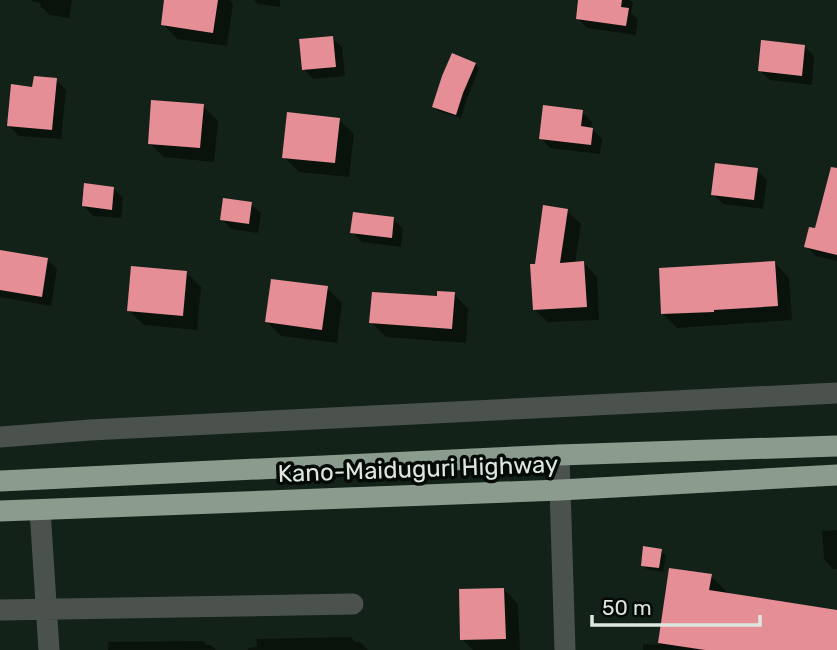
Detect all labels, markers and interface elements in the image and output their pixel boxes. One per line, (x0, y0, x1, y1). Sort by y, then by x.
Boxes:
street label: Kano-Maiduguri Highway (277, 450, 559, 488)
scale bar (592, 584, 760, 628)
text: 50 m (602, 595, 652, 620)

